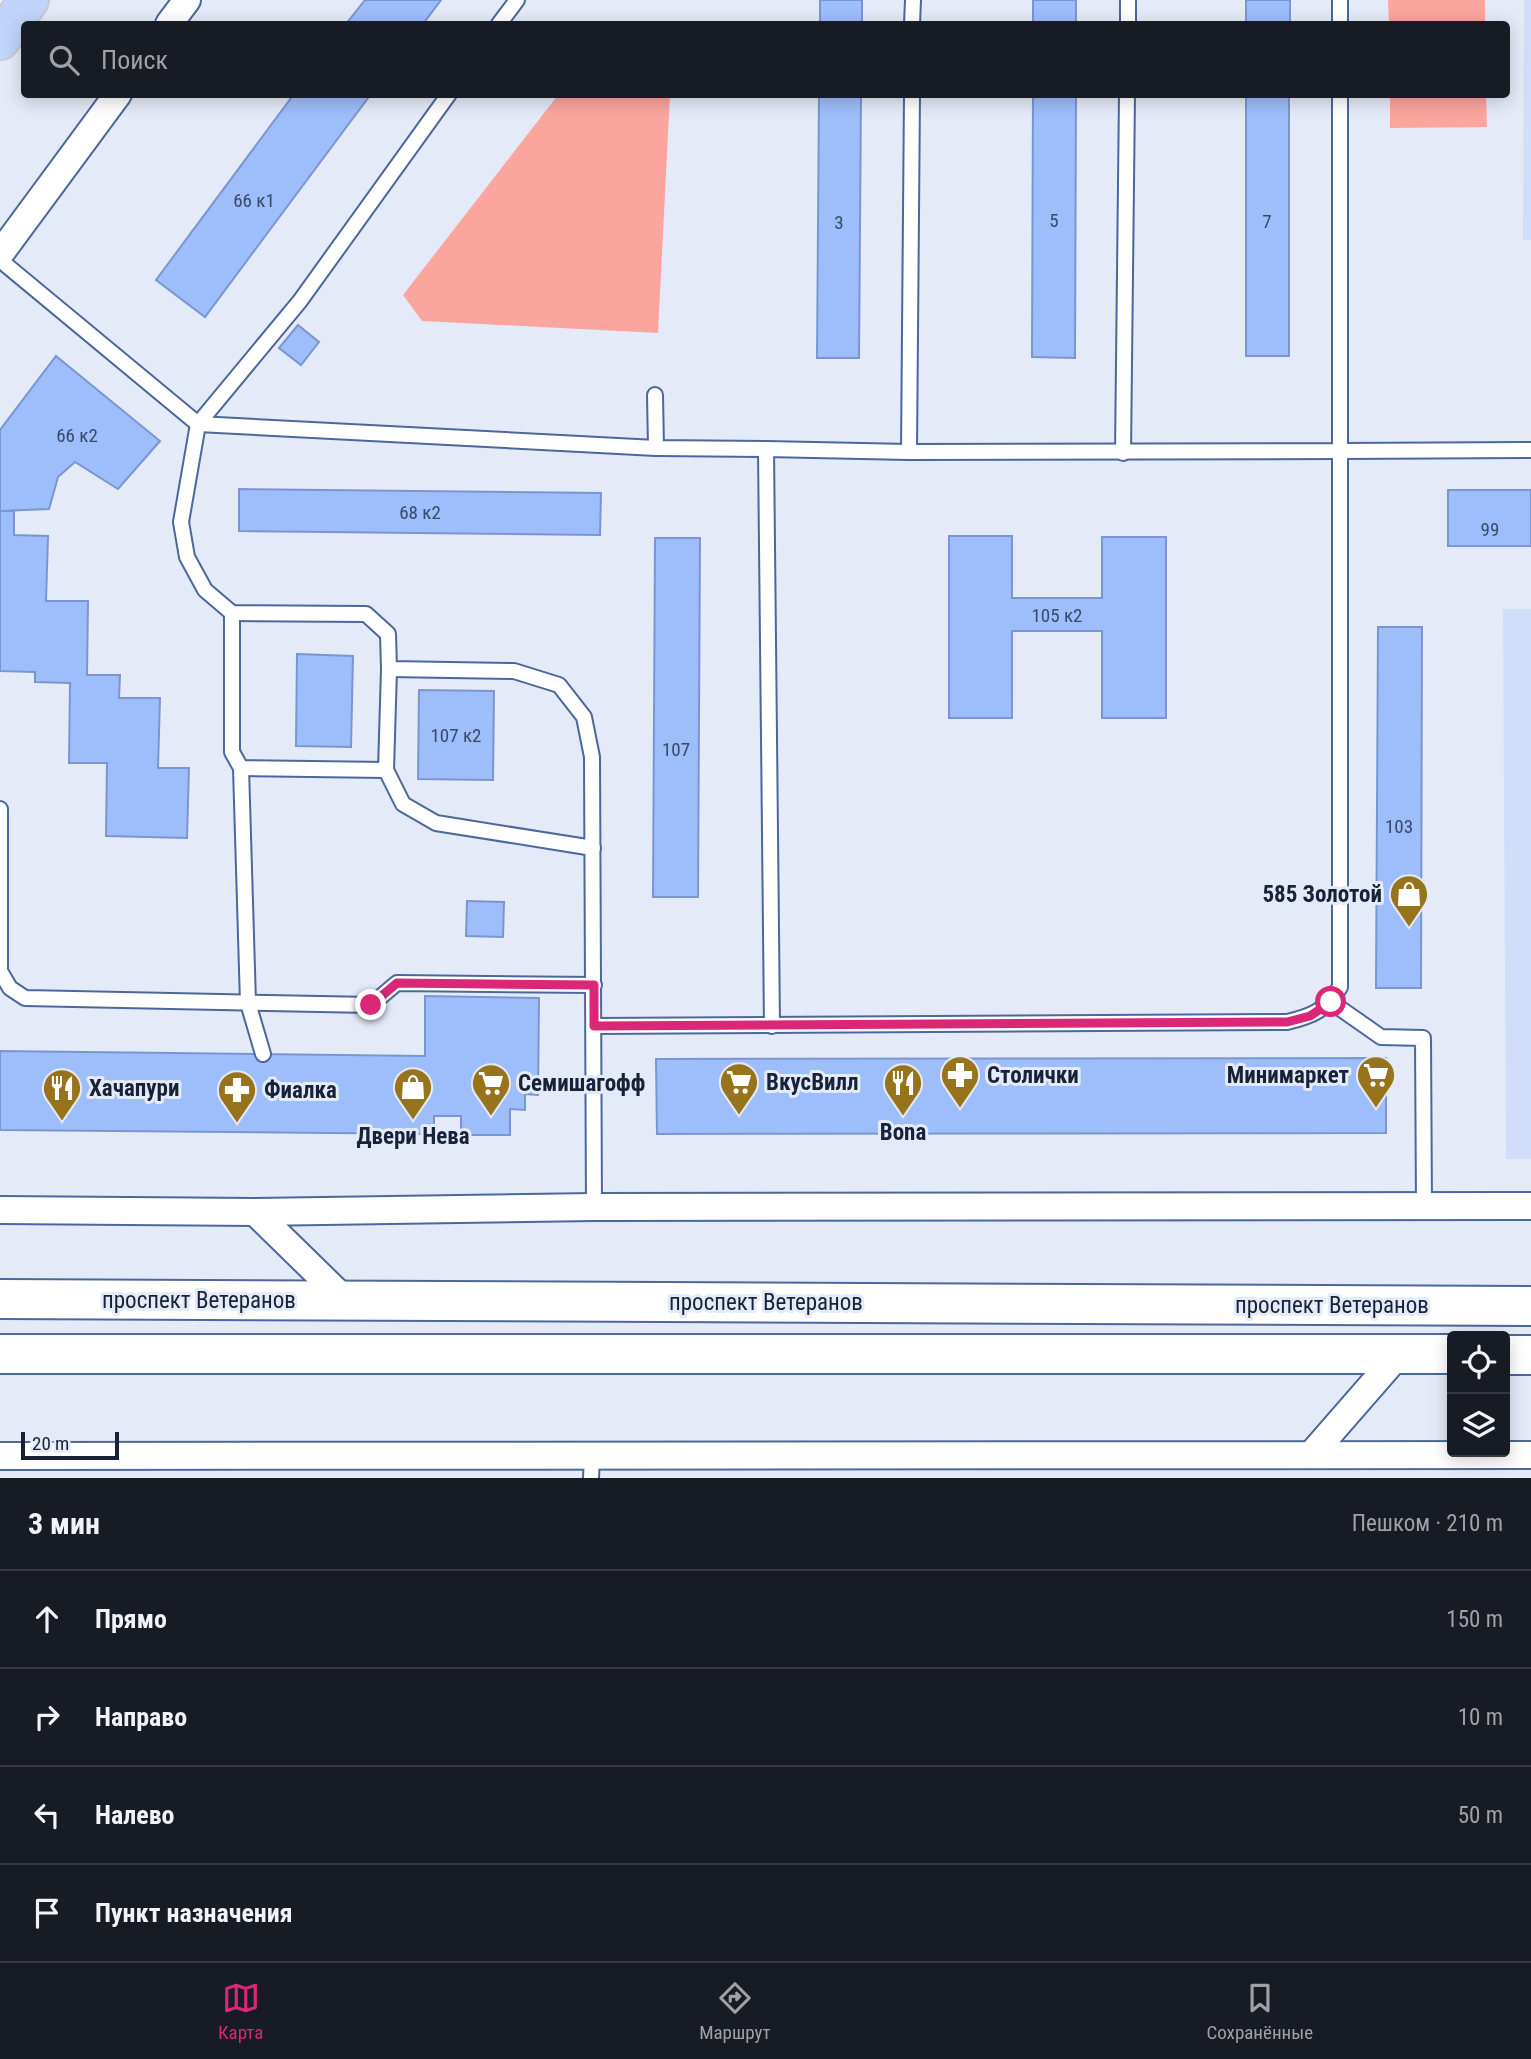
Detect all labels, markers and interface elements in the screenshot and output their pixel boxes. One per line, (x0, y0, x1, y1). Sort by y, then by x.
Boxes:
search box (21, 21, 1510, 98)
icon: search (45, 41, 83, 79)
text: Поиск (101, 45, 168, 75)
house number: 66 к1 (233, 189, 275, 212)
house number: 5 (1049, 209, 1059, 232)
house number: 7 (1262, 210, 1272, 233)
house number: 3 (834, 211, 844, 234)
house number: 66 к2 (56, 424, 98, 447)
house number: 68 к2 (399, 501, 441, 524)
house number: 99 (1481, 518, 1499, 541)
house number: 105 к2 (1031, 604, 1083, 627)
house number: 107 к2 (430, 724, 482, 747)
house number: 107 (662, 738, 690, 761)
house number: 103 (1385, 815, 1413, 838)
shop icon: 585 Золотой (1388, 873, 1430, 928)
place label: 585 Золотой (1262, 881, 1382, 908)
route start (1315, 986, 1346, 1017)
route end (355, 989, 386, 1020)
pharmacy icon: Столички (939, 1054, 981, 1109)
supermarket icon: Минимаркет (1355, 1054, 1397, 1109)
supermarket icon: ВкусВилл (718, 1061, 760, 1116)
supermarket icon: Семишагофф (470, 1062, 512, 1117)
restaurant icon: Bona (882, 1062, 924, 1117)
place label: Столички (987, 1062, 1079, 1089)
place label: Минимаркет (1227, 1062, 1349, 1089)
shop icon: Двери Нева (392, 1066, 434, 1121)
restaurant icon: Хачапури (41, 1067, 83, 1122)
pharmacy icon: Фиалка (216, 1069, 258, 1124)
place label: ВкусВилл (766, 1069, 859, 1096)
place label: Семишагофф (518, 1070, 645, 1097)
place label: Хачапури (89, 1075, 179, 1102)
place label: Фиалка (264, 1077, 337, 1104)
place label: Bona (880, 1119, 926, 1146)
place label: Двери Нева (356, 1123, 470, 1150)
street label: проспект Ветеранов (102, 1287, 296, 1314)
street label: проспект Ветеранов (669, 1289, 863, 1316)
street label: проспект Ветеранов (1235, 1292, 1429, 1319)
map controls (1447, 1331, 1510, 1457)
button: locate (1447, 1331, 1510, 1394)
button: layers (1447, 1394, 1510, 1457)
scale bar (21, 1429, 119, 1461)
text: 20 m (32, 1432, 69, 1455)
text: 3 мин (28, 1506, 100, 1541)
text: Пешком · 210 m (1352, 1510, 1503, 1537)
icon: ahead (28, 1600, 66, 1638)
text: Прямо (95, 1604, 167, 1634)
text: 150 m (1446, 1606, 1503, 1633)
icon: right (28, 1698, 66, 1736)
text: Направо (95, 1702, 187, 1732)
text: 10 m (1458, 1704, 1503, 1731)
icon: left (28, 1796, 66, 1834)
text: Налево (95, 1800, 175, 1830)
text: 50 m (1458, 1802, 1503, 1829)
icon: arrive (28, 1894, 66, 1932)
text: Пункт назначения (95, 1898, 293, 1928)
tab: Карта (218, 1979, 263, 2044)
tab: Маршрут (699, 1979, 771, 2044)
tab: Сохранённые (1206, 1979, 1313, 2044)

